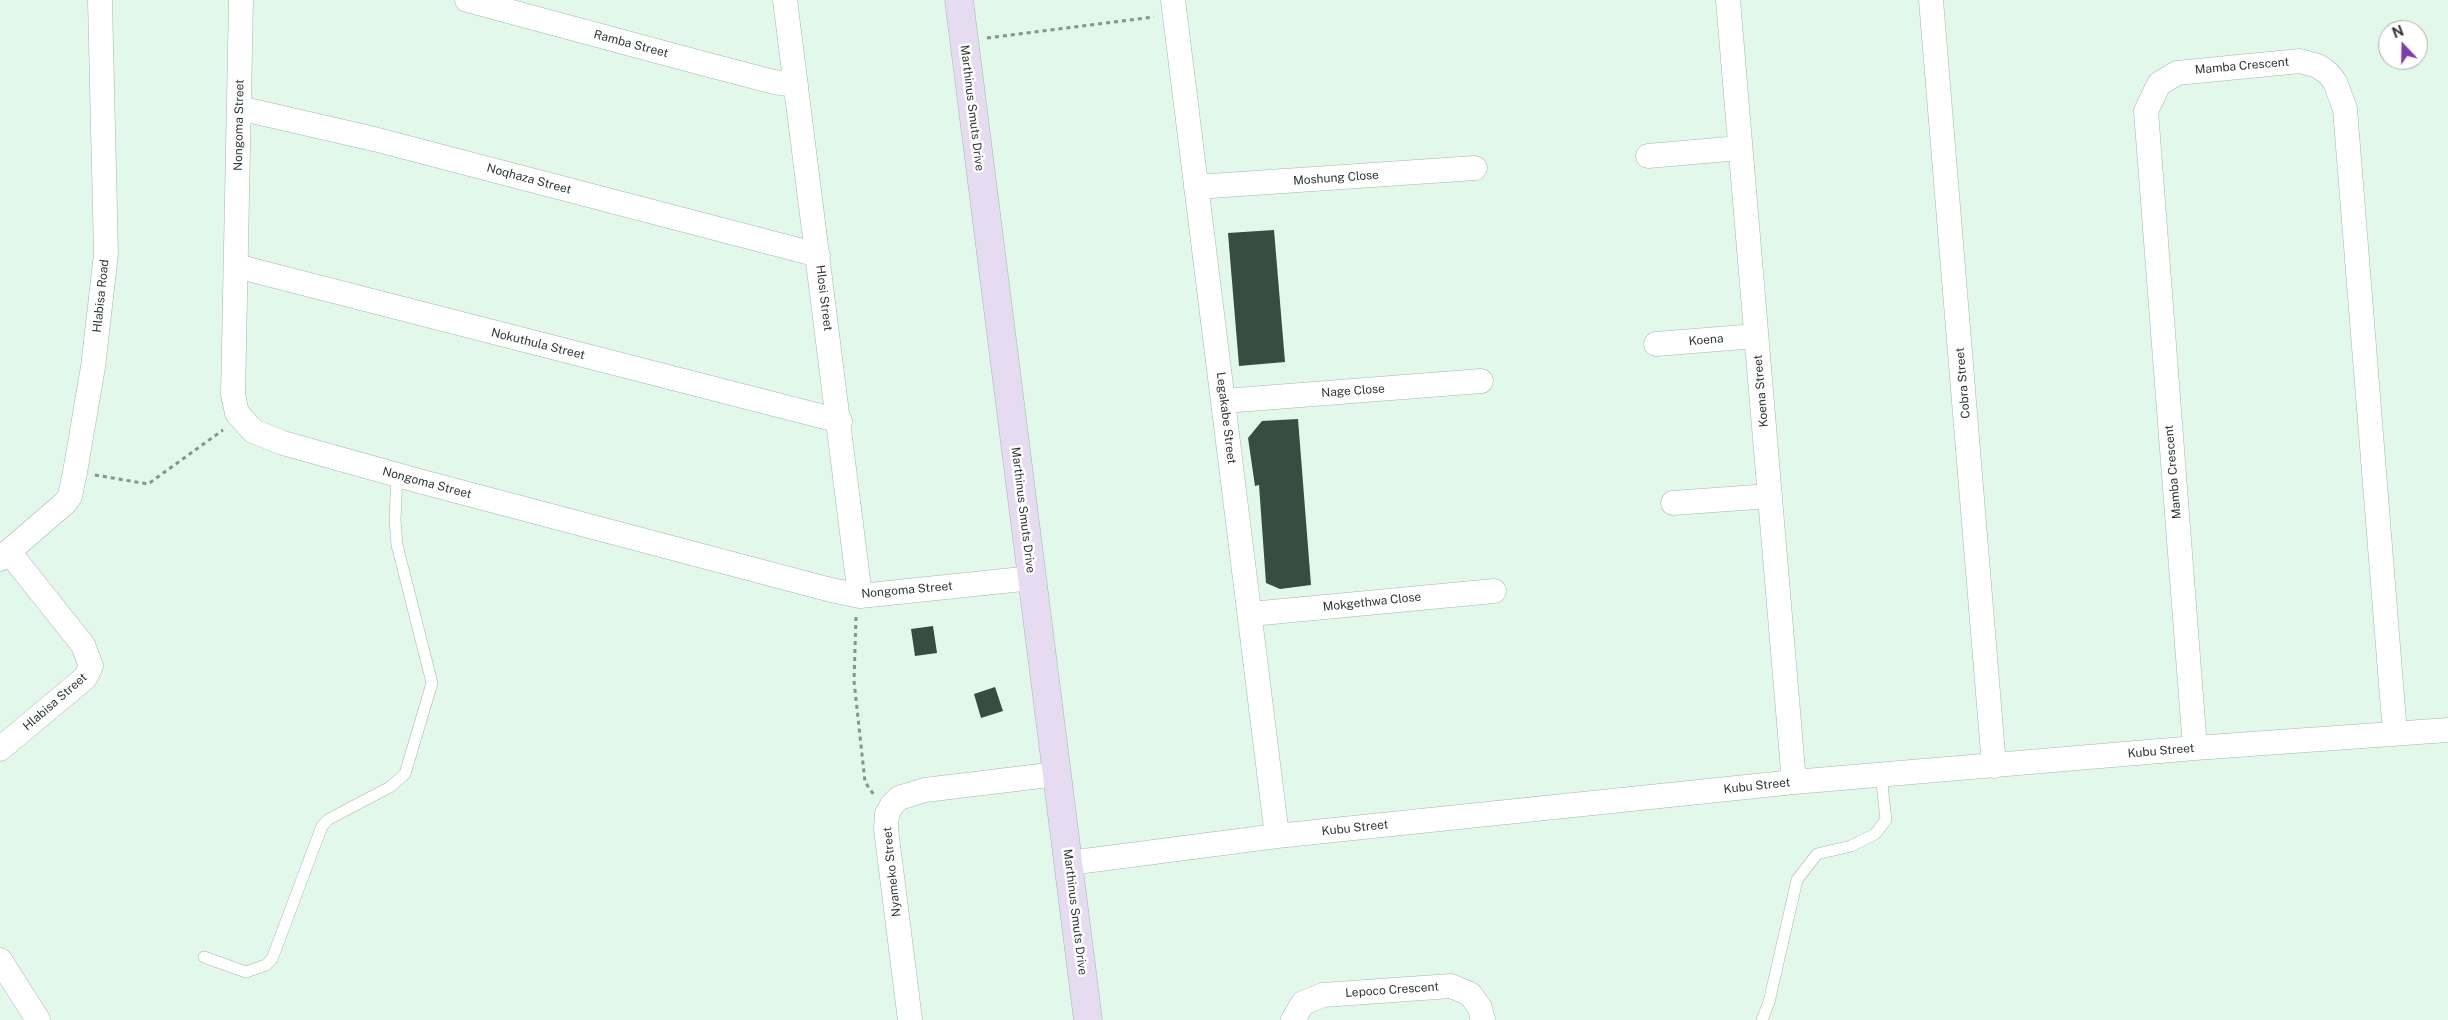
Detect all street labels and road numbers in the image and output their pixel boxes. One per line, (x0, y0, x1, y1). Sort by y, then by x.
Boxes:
street label: Ramba Street (592, 27, 670, 61)
street label: Marthinus Smuts Drive (957, 44, 987, 172)
street label: Mamba Crescent (2194, 55, 2290, 77)
street label: Nongoma Street (231, 79, 247, 171)
street label: Noqhaza Street (485, 161, 573, 197)
street label: Moshung Close (1293, 168, 1379, 188)
street label: Hlabisa Road (90, 259, 112, 333)
street label: Hlosi Street (813, 264, 835, 332)
street label: Nokuthula Street (490, 325, 586, 363)
street label: Koena (1688, 331, 1724, 349)
street label: Cobra Street (1953, 347, 1973, 419)
street label: Koena Street (1751, 354, 1771, 428)
street label: Legakabe Street (1213, 371, 1239, 465)
street label: Nage Close (1321, 382, 1385, 400)
street label: Mamba Crescent (2162, 424, 2184, 520)
street label: Marthinus Smuts Drive (1008, 446, 1038, 574)
street label: Nongoma Street (381, 464, 473, 502)
street label: Nongoma Street (861, 579, 953, 601)
street label: Mokgethwa Close (1322, 590, 1422, 614)
street label: Hlabisa Street (20, 670, 90, 734)
street label: Kubu Street (2127, 741, 2195, 761)
street label: Kubu Street (1723, 775, 1791, 797)
street label: Kubu Street (1321, 817, 1389, 839)
street label: Nyameko Street (880, 826, 904, 918)
street label: Marthinus Smuts Drive (1060, 848, 1090, 976)
street label: Lepoco Crescent (1345, 980, 1439, 1000)

